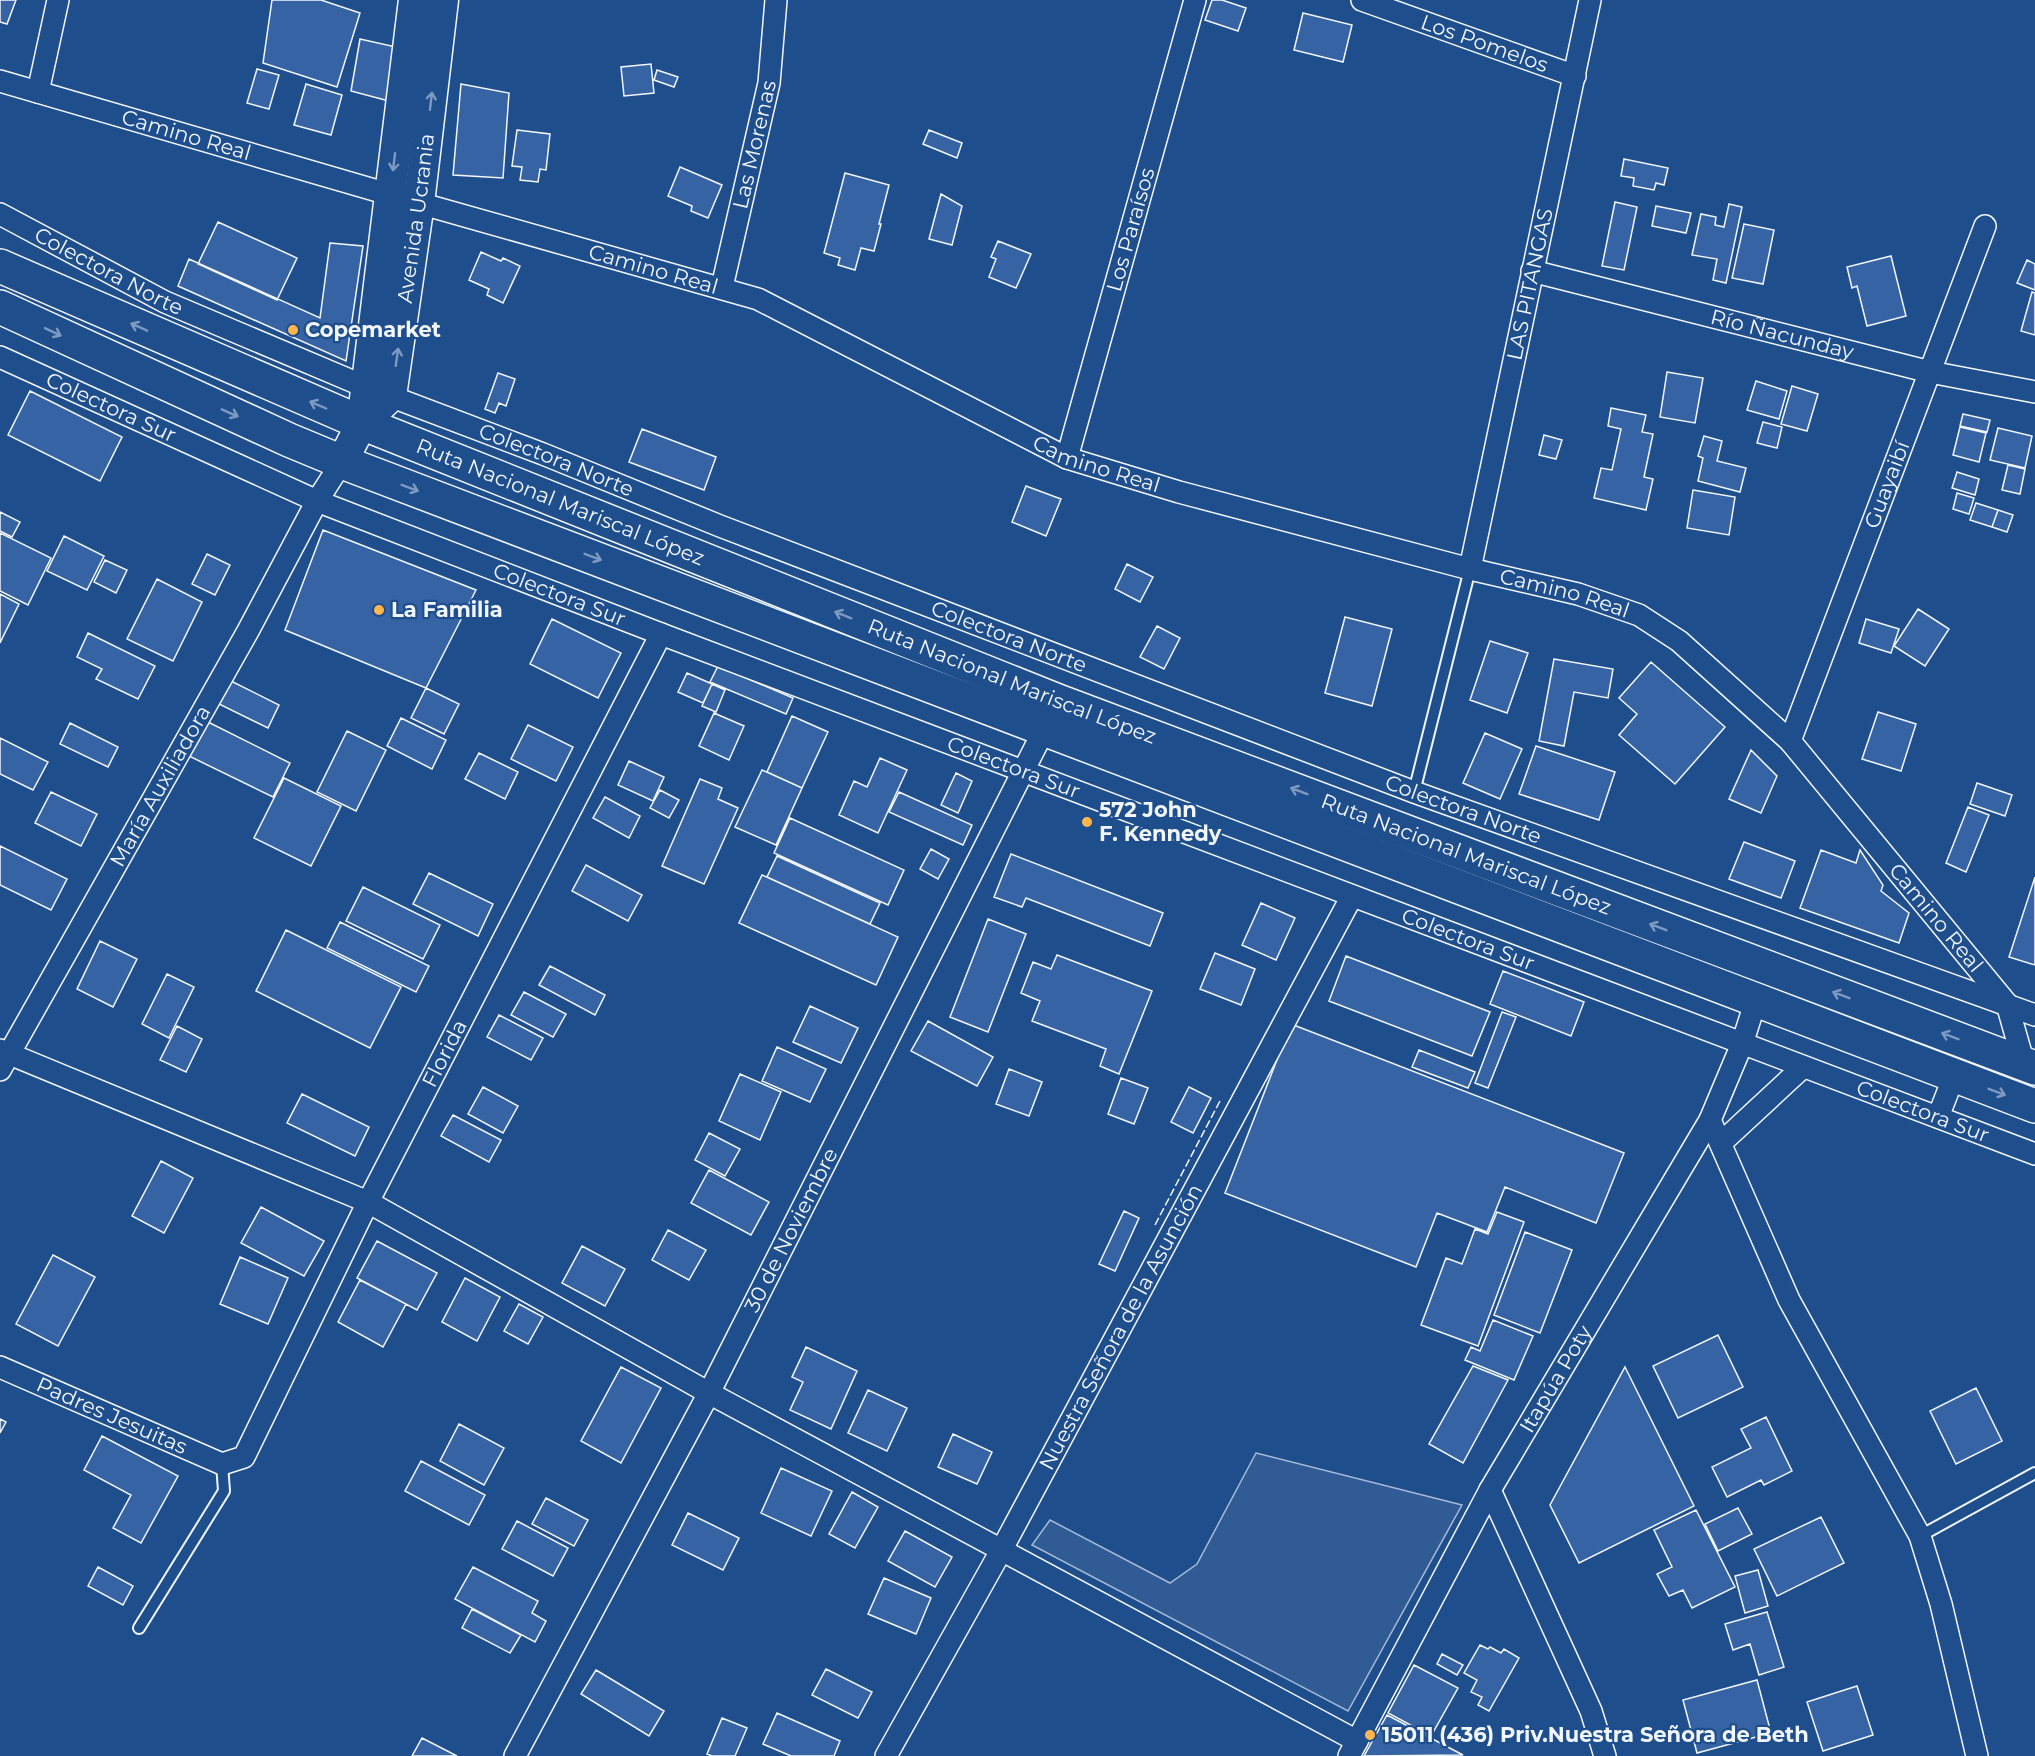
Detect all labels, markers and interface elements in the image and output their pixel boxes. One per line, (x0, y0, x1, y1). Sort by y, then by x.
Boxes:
street label: Los Pomelos (1418, 9, 1552, 77)
street label: Las Morenas (727, 78, 781, 211)
one-way arrow (426, 92, 437, 112)
street label: Camino Real (119, 104, 254, 165)
street label: Avenida Ucrania (392, 132, 439, 305)
one-way arrow (389, 152, 400, 172)
street label: Los Paraísos (1101, 165, 1160, 294)
street label: LAS PITANGAS (1501, 206, 1558, 362)
street label: Colectora Norte (30, 222, 187, 320)
street label: Camino Real (586, 239, 721, 299)
street label: Río Ñacunday (1708, 304, 1857, 364)
place label: Copemarket (305, 317, 441, 342)
one-way arrow (131, 321, 149, 333)
marker: Copemarket (286, 323, 300, 337)
one-way arrow (43, 327, 61, 339)
one-way arrow (391, 347, 402, 367)
street label: Colectora Sur (42, 367, 180, 447)
one-way arrow (310, 399, 328, 410)
one-way arrow (221, 408, 239, 420)
street label: Colectora Norte (475, 418, 638, 502)
street label: Camino Real (1029, 430, 1163, 498)
street label: Ruta Nacional Mariscal López (413, 433, 708, 570)
street label: Guayaibí (1859, 436, 1915, 532)
one-way arrow (401, 483, 419, 494)
one-way arrow (583, 552, 601, 563)
street label: Colectora Sur (490, 557, 629, 631)
street label: Camino Real (1497, 563, 1633, 623)
street label: Colectora Norte (928, 595, 1090, 677)
place label: La Familia (391, 597, 503, 622)
marker: La Familia (372, 603, 386, 617)
one-way arrow (834, 608, 853, 619)
street label: Ruta Nacional Mariscal López (864, 613, 1160, 749)
street label: María Auxiliadora (104, 701, 215, 871)
street label: Colectora Sur (944, 730, 1084, 803)
street label: Colectora Norte (1382, 769, 1545, 849)
one-way arrow (1290, 785, 1309, 796)
street label: Ruta Nacional Mariscal López (1318, 788, 1615, 920)
place label: 572 John F. Kennedy (1099, 797, 1222, 846)
marker: 572 John F. Kennedy (1080, 815, 1094, 829)
street label: Camino Real (1884, 858, 1988, 977)
street label: Colectora Sur (1398, 903, 1538, 975)
one-way arrow (1649, 920, 1668, 931)
one-way arrow (1832, 989, 1851, 1000)
street label: Florida (416, 1015, 472, 1091)
one-way arrow (1941, 1030, 1960, 1041)
street label: Colectora Sur (1853, 1075, 1993, 1148)
one-way arrow (1987, 1087, 2006, 1098)
street label: 30 de Noviembre (739, 1144, 843, 1316)
street label: Nuestra Señora de la Asunción (1034, 1180, 1207, 1474)
street label: Itapúa Poty (1514, 1320, 1597, 1437)
street label: Padres Jesuitas (33, 1372, 191, 1459)
place label: 15011 (436) Priv.Nuestra Señora de Beth (1382, 1722, 1809, 1747)
marker: 15011 (436) Priv.Nuestra Señora de Beth (1363, 1728, 1377, 1742)

